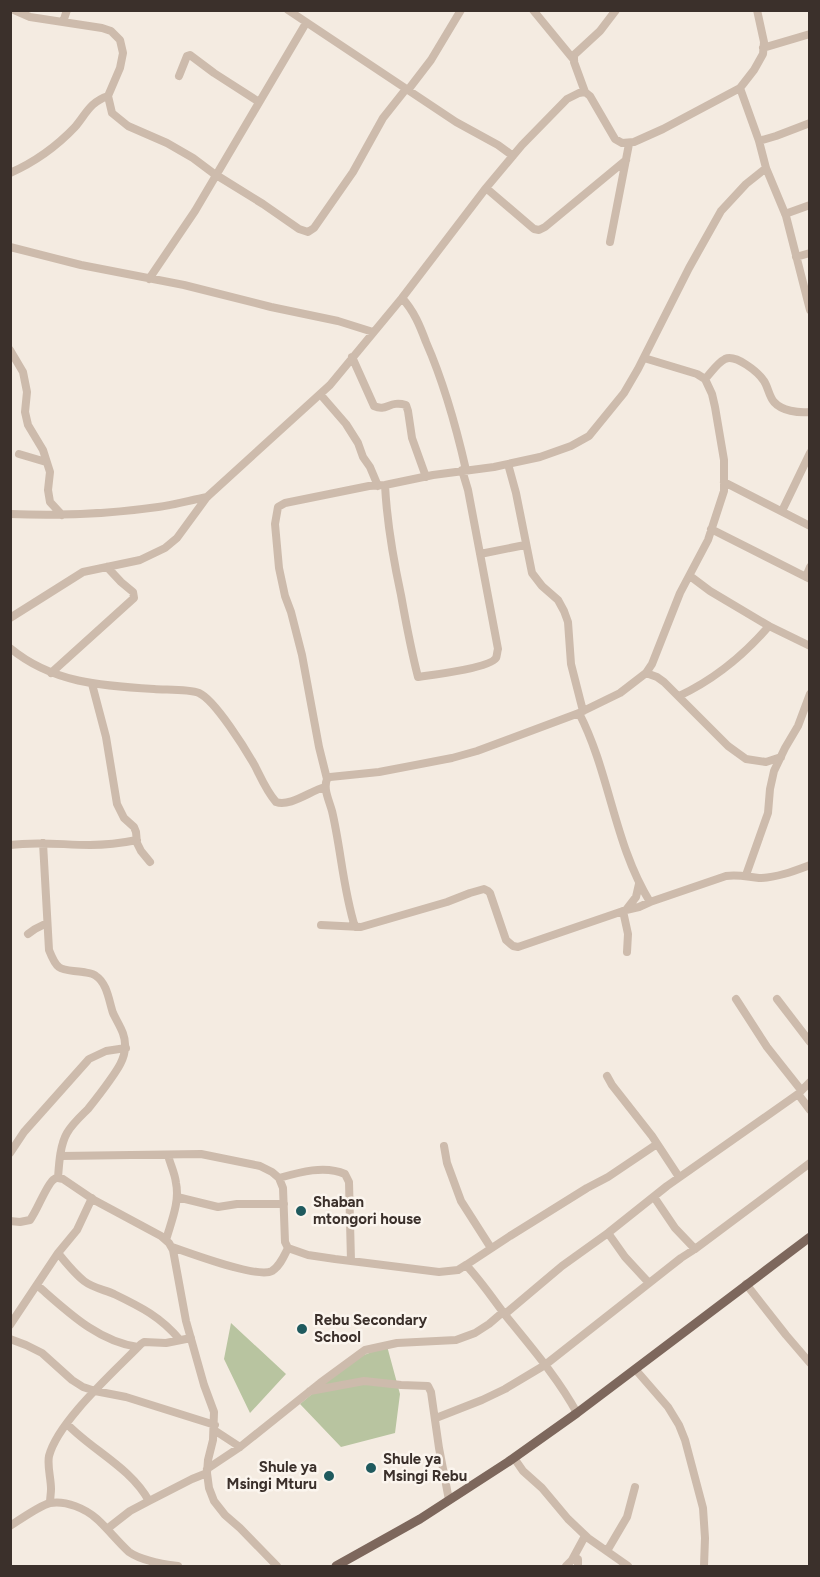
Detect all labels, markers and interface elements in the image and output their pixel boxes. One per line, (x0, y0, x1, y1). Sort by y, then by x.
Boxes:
place label: Shaban mtongori house (313, 1193, 422, 1228)
marker: Shaban mtongori house (294, 1204, 308, 1218)
place label: Rebu Secondary School (314, 1311, 427, 1346)
marker: Rebu Secondary School (295, 1322, 309, 1336)
place label: Shule ya Msingi Rebu (383, 1450, 467, 1485)
place label: Shule ya Msingi Mturu (227, 1458, 317, 1493)
marker: Shule ya Msingi Rebu (364, 1461, 378, 1475)
marker: Shule ya Msingi Mturu (322, 1469, 336, 1483)

